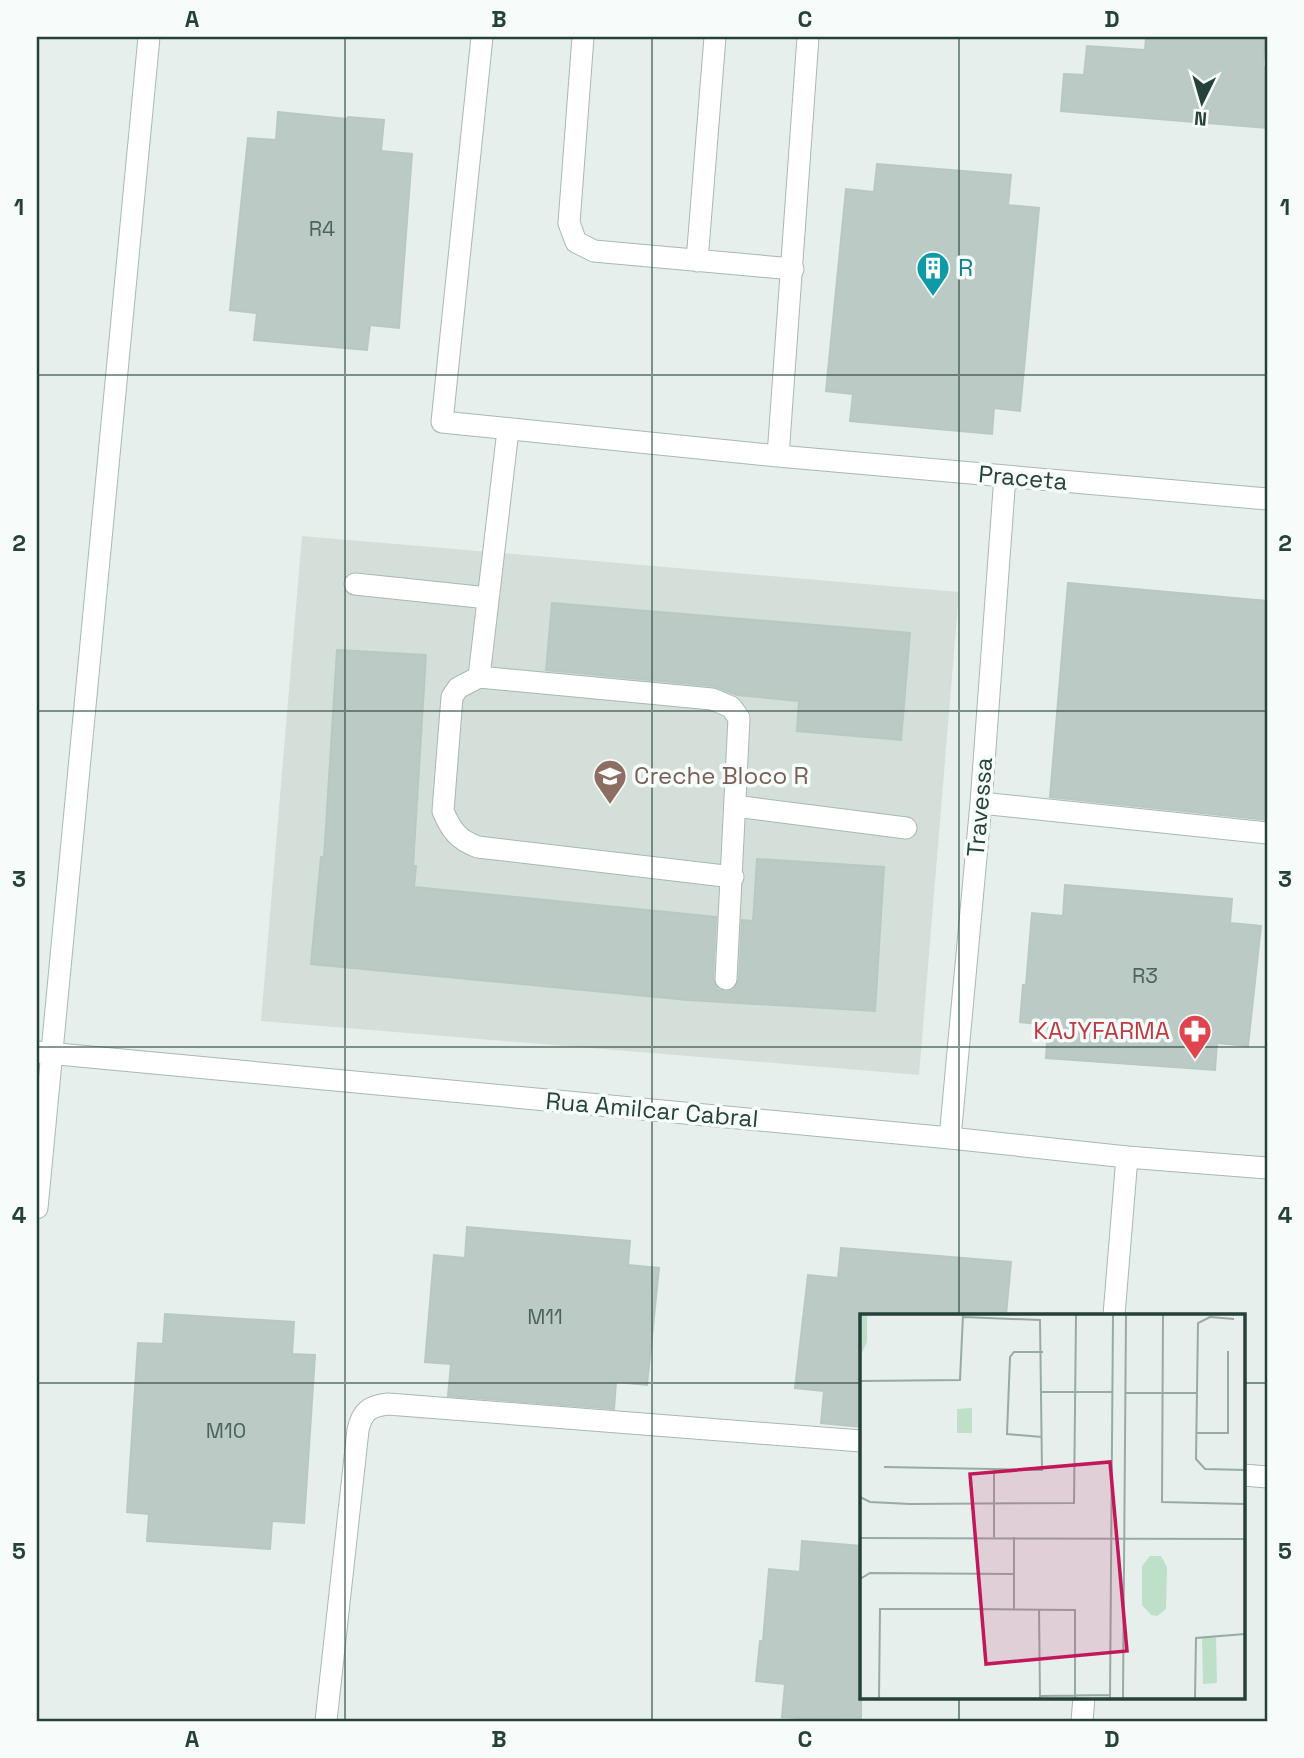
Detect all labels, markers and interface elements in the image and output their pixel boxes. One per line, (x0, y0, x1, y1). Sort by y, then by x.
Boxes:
text: A (185, 4, 200, 34)
text: B (491, 4, 507, 34)
text: C (798, 4, 812, 34)
text: D (1104, 4, 1120, 34)
north arrow (1168, 66, 1238, 136)
text: N (1193, 105, 1208, 131)
text: 1 (14, 192, 24, 222)
text: 1 (1280, 192, 1290, 222)
house number: R4 (309, 215, 335, 242)
building icon: R (914, 249, 952, 298)
place label: R (958, 252, 973, 283)
street label: Praceta (977, 458, 1069, 497)
text: 2 (12, 528, 26, 558)
text: 2 (1278, 528, 1292, 558)
street label: Travessa (960, 756, 999, 858)
school or university icon: Creche Bloco R (591, 757, 629, 806)
place label: Creche Bloco R (634, 760, 809, 791)
text: 3 (12, 864, 26, 894)
text: 3 (1278, 864, 1292, 894)
house number: R3 (1132, 962, 1158, 989)
pharmacy icon: KAJYFARMA (1176, 1012, 1214, 1061)
place label: KAJYFARMA (1033, 1015, 1170, 1046)
street label: Rua Amilcar Cabral (544, 1085, 760, 1134)
text: 4 (12, 1200, 27, 1230)
text: 4 (1278, 1200, 1293, 1230)
house number: M11 (527, 1303, 563, 1330)
inset map (860, 1314, 1244, 1698)
house number: M10 (206, 1417, 246, 1444)
text: 5 (12, 1536, 26, 1566)
text: 5 (1278, 1536, 1292, 1566)
text: A (185, 1724, 200, 1754)
text: B (491, 1724, 507, 1754)
text: C (798, 1724, 812, 1754)
text: D (1104, 1724, 1120, 1754)

